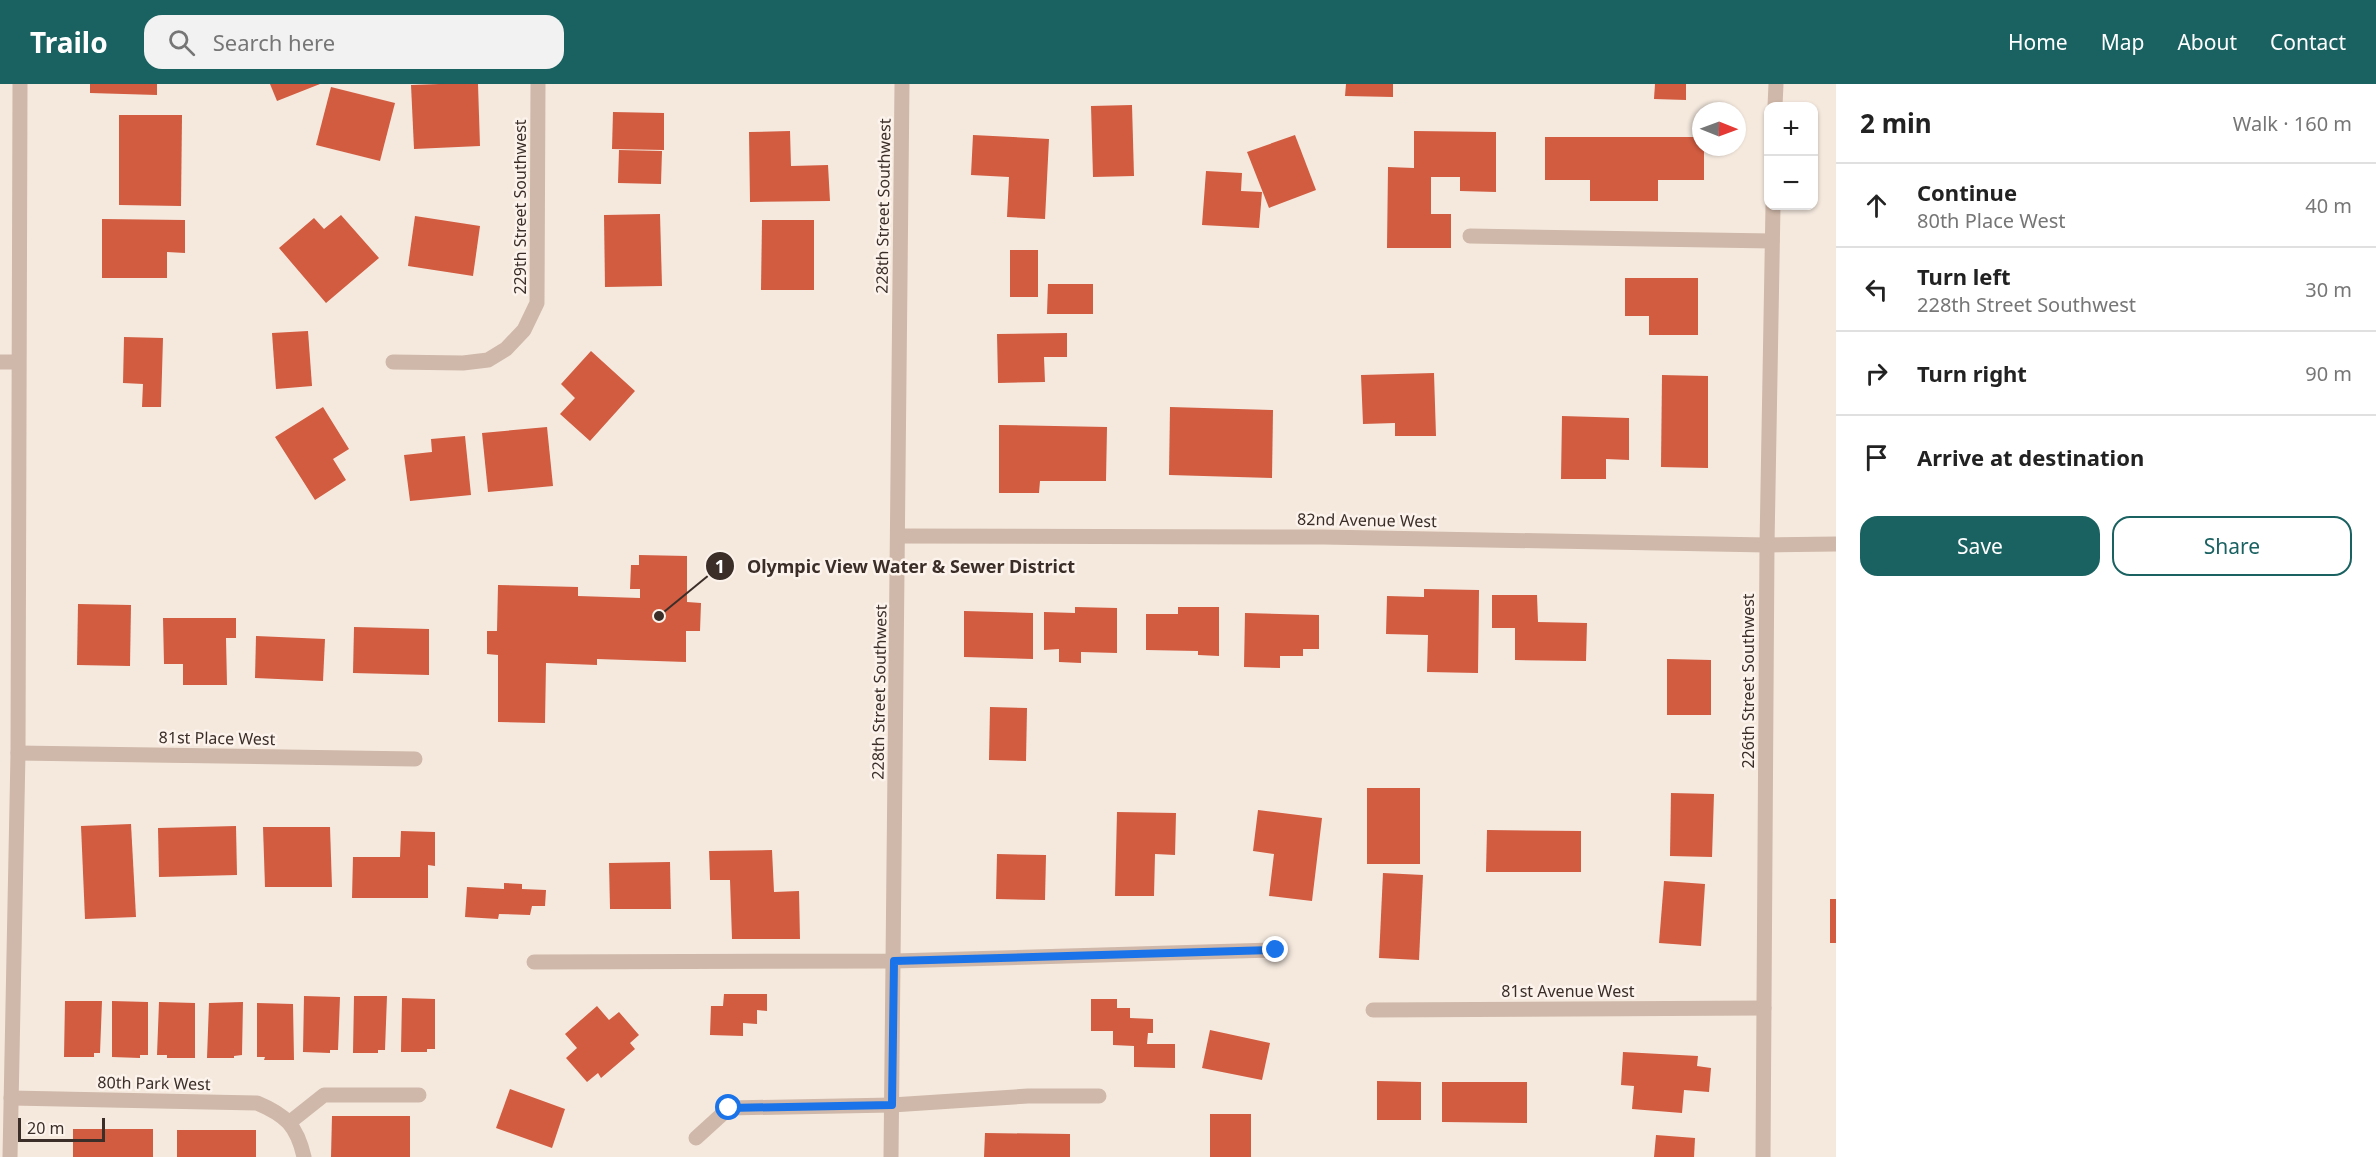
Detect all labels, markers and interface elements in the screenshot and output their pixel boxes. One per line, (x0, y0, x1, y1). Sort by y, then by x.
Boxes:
search box (144, 15, 564, 69)
text: Trailo (30, 23, 108, 61)
icon: search (165, 26, 198, 59)
text: Search here (213, 27, 335, 57)
text: Home (2008, 28, 2068, 56)
text: Map (2101, 28, 2144, 56)
text: About (2177, 28, 2237, 56)
text: Contact (2270, 28, 2346, 56)
north arrow (1692, 102, 1746, 156)
map controls (1764, 102, 1818, 210)
button: + (1764, 102, 1818, 156)
text: 2 min (1860, 105, 1932, 141)
text: Walk · 160 m (2233, 110, 2352, 137)
street label: 228th Street Southwest (870, 118, 896, 294)
street label: 229th Street Southwest (509, 119, 531, 295)
button: − (1764, 156, 1818, 210)
text: Continue (1917, 177, 2017, 207)
icon: ahead (1860, 189, 1893, 222)
text: 40 m (2305, 192, 2352, 219)
text: 80th Place West (1917, 207, 2066, 234)
text: Turn left (1917, 261, 2011, 291)
icon: left (1860, 273, 1893, 306)
text: 30 m (2305, 276, 2352, 303)
text: 228th Street Southwest (1917, 291, 2136, 318)
icon: right (1860, 357, 1893, 390)
text: Turn right (1917, 358, 2027, 388)
text: 90 m (2305, 360, 2352, 387)
icon: arrive (1860, 441, 1893, 474)
text: Arrive at destination (1917, 442, 2144, 472)
street label: 82nd Avenue West (1297, 508, 1437, 532)
button: Save (1860, 516, 2100, 576)
button: Share (2112, 516, 2352, 576)
callout: Olympic View Water & Sewer District (705, 548, 1088, 584)
text: 1 (715, 554, 725, 578)
text: Olympic View Water & Sewer District (747, 554, 1075, 578)
street label: 226th Street Southwest (1737, 593, 1759, 769)
street label: 228th Street Southwest (866, 604, 892, 780)
street label: 81st Place West (159, 726, 276, 750)
route end (1262, 936, 1288, 962)
street label: 81st Avenue West (1501, 980, 1635, 1002)
street label: 80th Park West (97, 1071, 211, 1095)
route start (715, 1094, 741, 1120)
scale bar (18, 1115, 105, 1142)
text: 20 m (27, 1117, 64, 1139)

